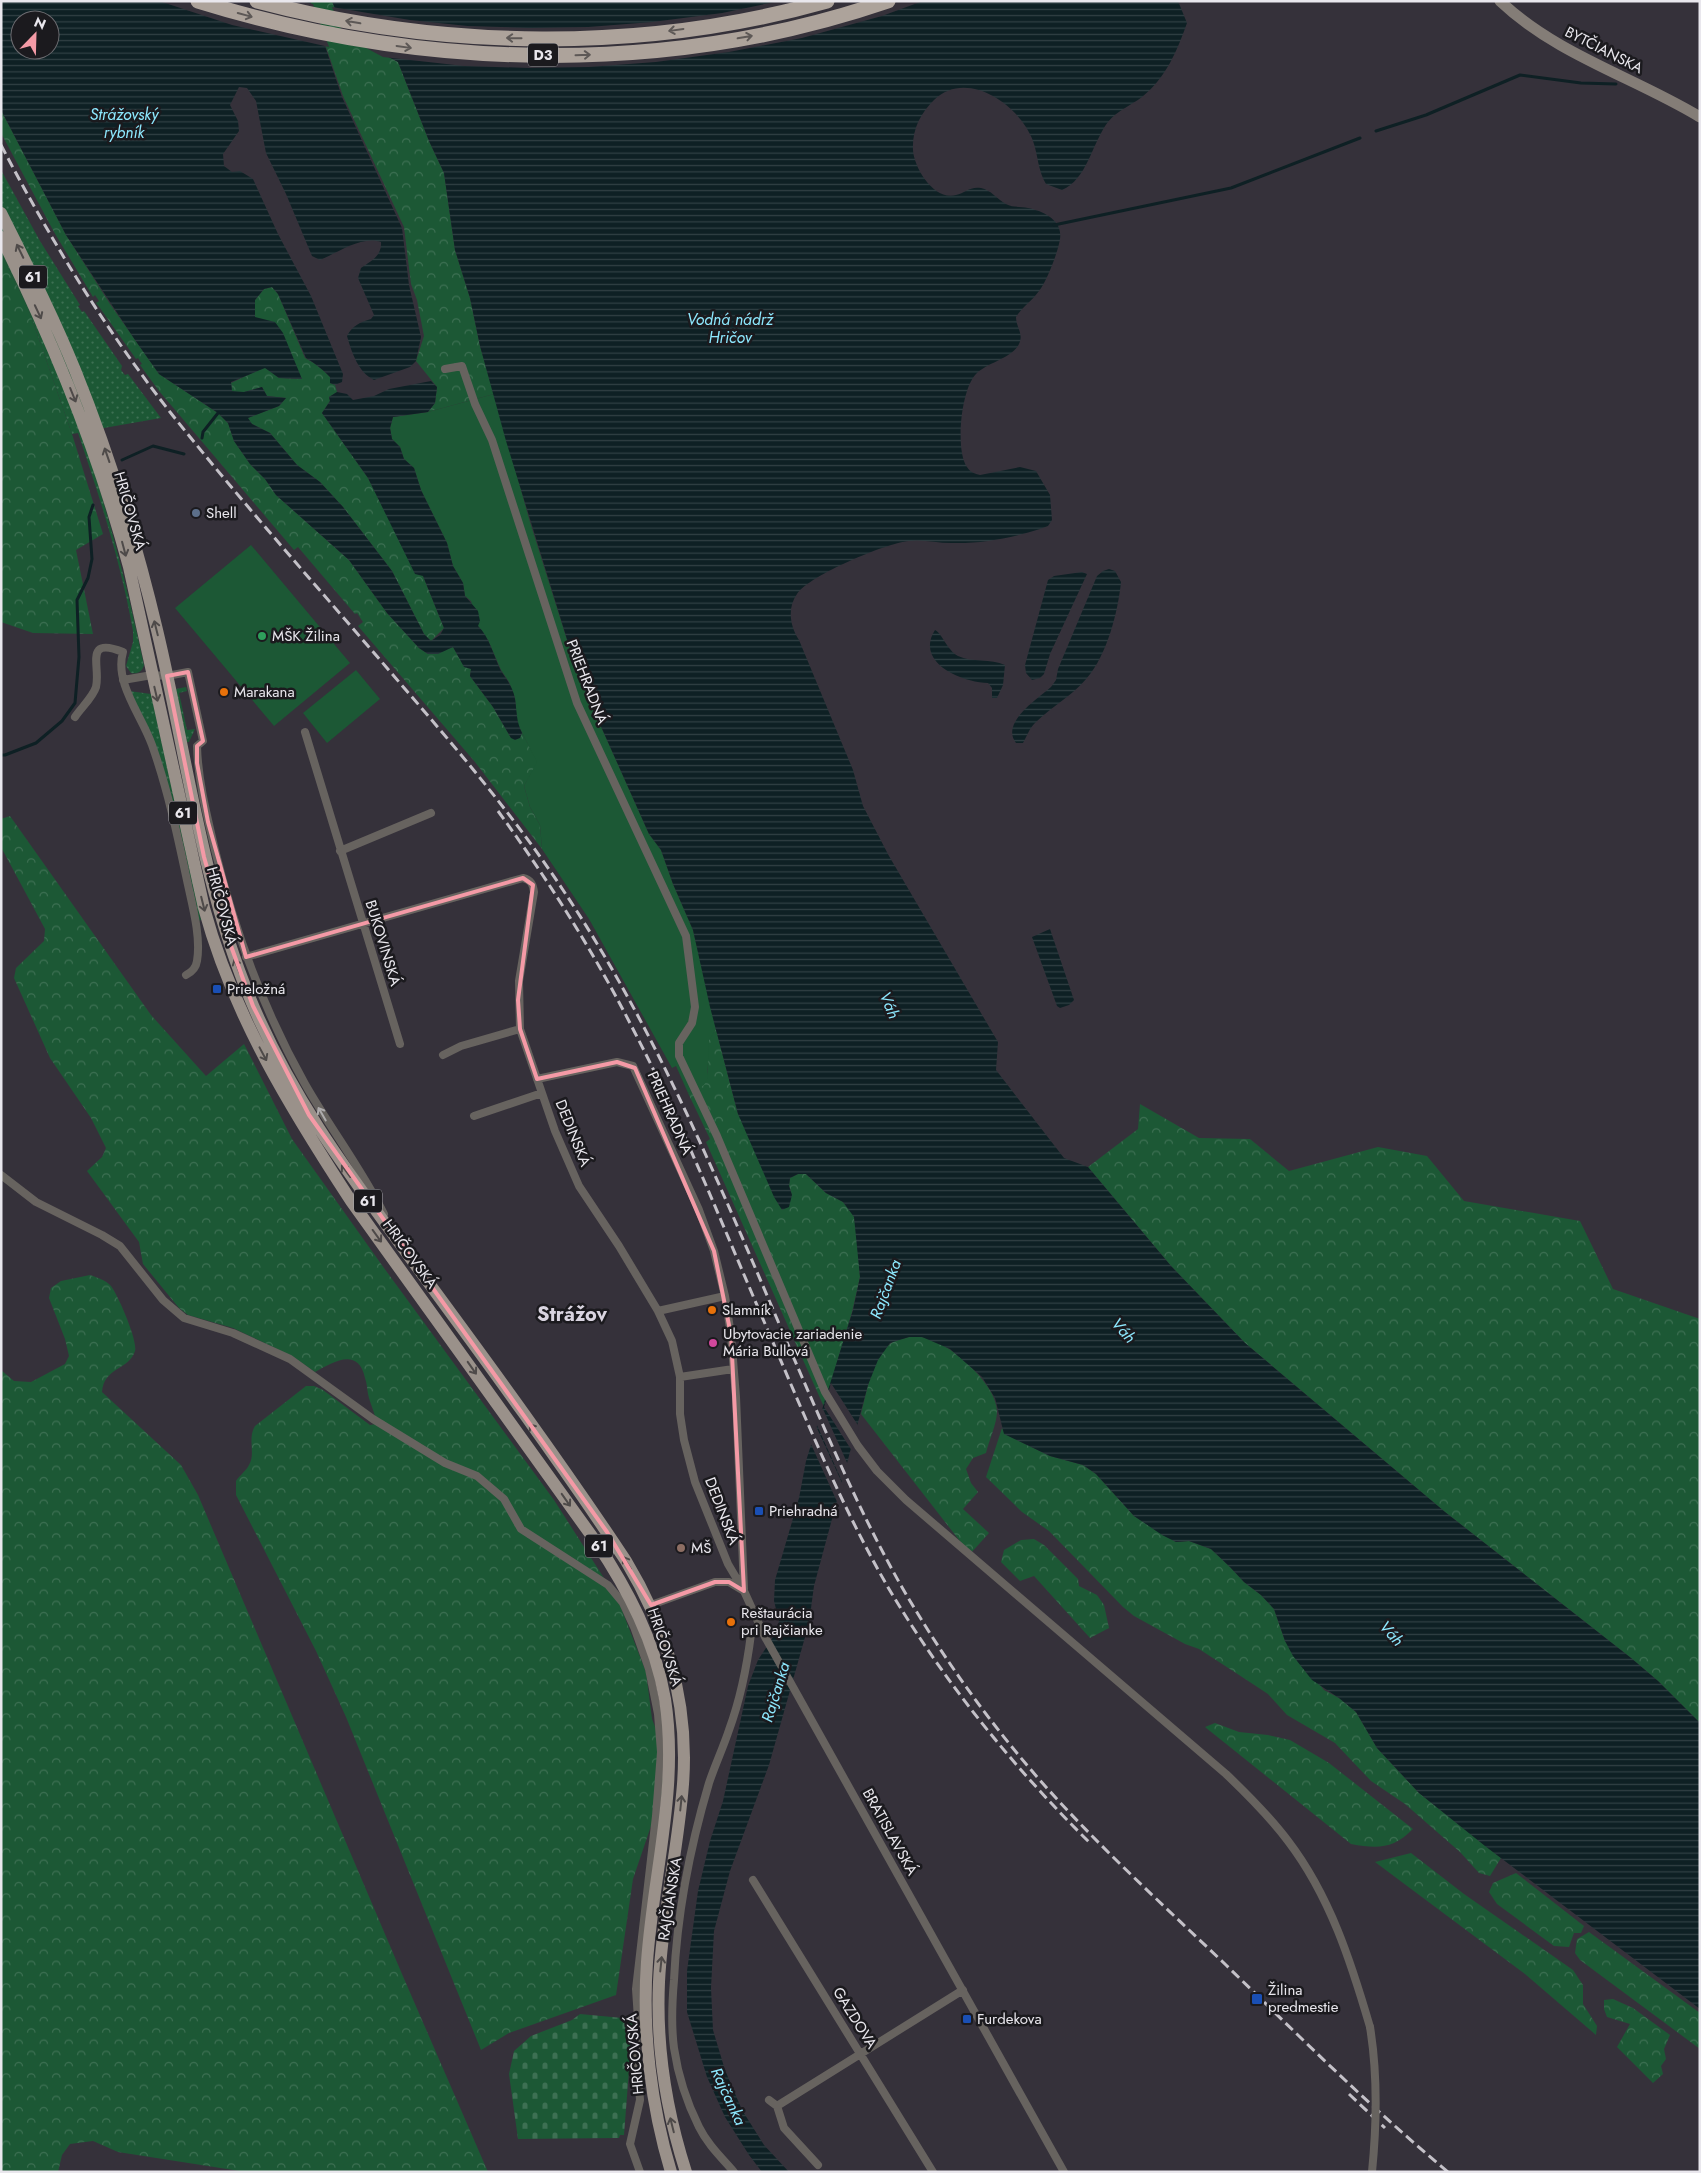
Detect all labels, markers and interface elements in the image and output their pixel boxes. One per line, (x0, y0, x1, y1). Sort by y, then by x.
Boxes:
north arrow (10, 10, 60, 60)
one-way arrow (236, 11, 252, 21)
text: N (31, 12, 49, 34)
one-way arrow (345, 17, 361, 27)
street label: BYTČIANSKA (1561, 21, 1647, 79)
one-way arrow (669, 26, 685, 36)
one-way arrow (736, 32, 752, 42)
one-way arrow (507, 33, 523, 43)
one-way arrow (395, 42, 411, 52)
road number: D3 (528, 44, 558, 66)
one-way arrow (575, 50, 591, 59)
water label: Strážovský rybník (90, 103, 159, 144)
one-way arrow (15, 244, 25, 259)
road number: 61 (19, 266, 47, 288)
one-way arrow (34, 304, 43, 319)
water label: Vodná nádrž Hričov (687, 308, 774, 349)
one-way arrow (69, 387, 79, 402)
one-way arrow (102, 448, 111, 463)
street label: HRIČOVSKÁ (108, 469, 152, 553)
place label: Shell (206, 502, 237, 524)
marker: Shell (190, 507, 202, 519)
one-way arrow (120, 541, 129, 557)
one-way arrow (151, 621, 161, 637)
place label: MŠK Žilina (272, 625, 340, 647)
marker: MŠK Žilina (256, 630, 268, 642)
street label: PRIEHRADNÁ (561, 636, 613, 728)
place label: Marakana (234, 681, 295, 703)
one-way arrow (152, 685, 161, 701)
marker: Marakana (218, 686, 230, 698)
road number: 61 (169, 801, 197, 824)
street label: HRIČOVSKÁ (201, 864, 243, 948)
one-way arrow (199, 895, 208, 911)
street label: BUKOVINSKÁ (360, 897, 407, 989)
one-way arrow (232, 959, 241, 974)
place label: Prieložná (227, 978, 285, 1000)
marker: Prieložná (211, 983, 223, 995)
water label: Váh (874, 988, 905, 1022)
one-way arrow (258, 1047, 268, 1061)
street label: PRIEHRADNÁ (642, 1068, 698, 1158)
street label: DEDINSKÁ (550, 1096, 596, 1170)
one-way arrow (317, 1107, 327, 1121)
one-way arrow (341, 1164, 351, 1178)
road number: 61 (354, 1190, 382, 1212)
street label: HRIČOVSKÁ (377, 1215, 443, 1293)
one-way arrow (372, 1229, 382, 1243)
water label: Rajčanka (864, 1256, 907, 1322)
place label: Slamník (722, 1299, 771, 1321)
district label: Strážov (537, 1300, 607, 1329)
marker: Slamník (706, 1304, 718, 1316)
water label: Váh (1106, 1313, 1141, 1348)
place label: Ubytovacie zariadenie Mária Bullová (723, 1323, 862, 1362)
marker: Ubytovacie zariadenie Mária Bullová (707, 1337, 719, 1349)
one-way arrow (467, 1361, 477, 1375)
one-way arrow (529, 1423, 539, 1437)
street label: DEDINSKÁ (699, 1474, 745, 1548)
one-way arrow (561, 1493, 571, 1507)
place label: Priehradná (769, 1500, 838, 1522)
marker: Priehradná (753, 1505, 765, 1517)
road number: 61 (585, 1534, 613, 1558)
place label: MŠ (691, 1537, 711, 1559)
marker: MŠ (675, 1542, 687, 1554)
one-way arrow (622, 1556, 632, 1570)
place label: Reštaurácia pri Rajčianke (741, 1602, 823, 1641)
street label: HRIČOVSKÁ (642, 1605, 688, 1689)
marker: Reštaurácia pri Rajčianke (725, 1616, 737, 1628)
water label: Váh (1374, 1616, 1409, 1651)
water label: Rajčanka (755, 1659, 796, 1725)
street label: BRATISLAVSKÁ (857, 1784, 923, 1880)
one-way arrow (676, 1795, 686, 1811)
street label: RAJČIANSKA (653, 1856, 687, 1942)
one-way arrow (656, 1956, 666, 1972)
place label: Žilina predmestie (1268, 1979, 1339, 2018)
street label: GAZDOVA (827, 1983, 883, 2053)
marker: Žilina predmestie (1250, 1992, 1264, 2006)
place label: Furdekova (977, 2008, 1042, 2030)
street label: HRIČOVSKÁ (621, 2013, 649, 2095)
marker: Furdekova (961, 2013, 973, 2025)
water label: Rajčanka (705, 2063, 752, 2129)
one-way arrow (667, 2118, 677, 2134)

